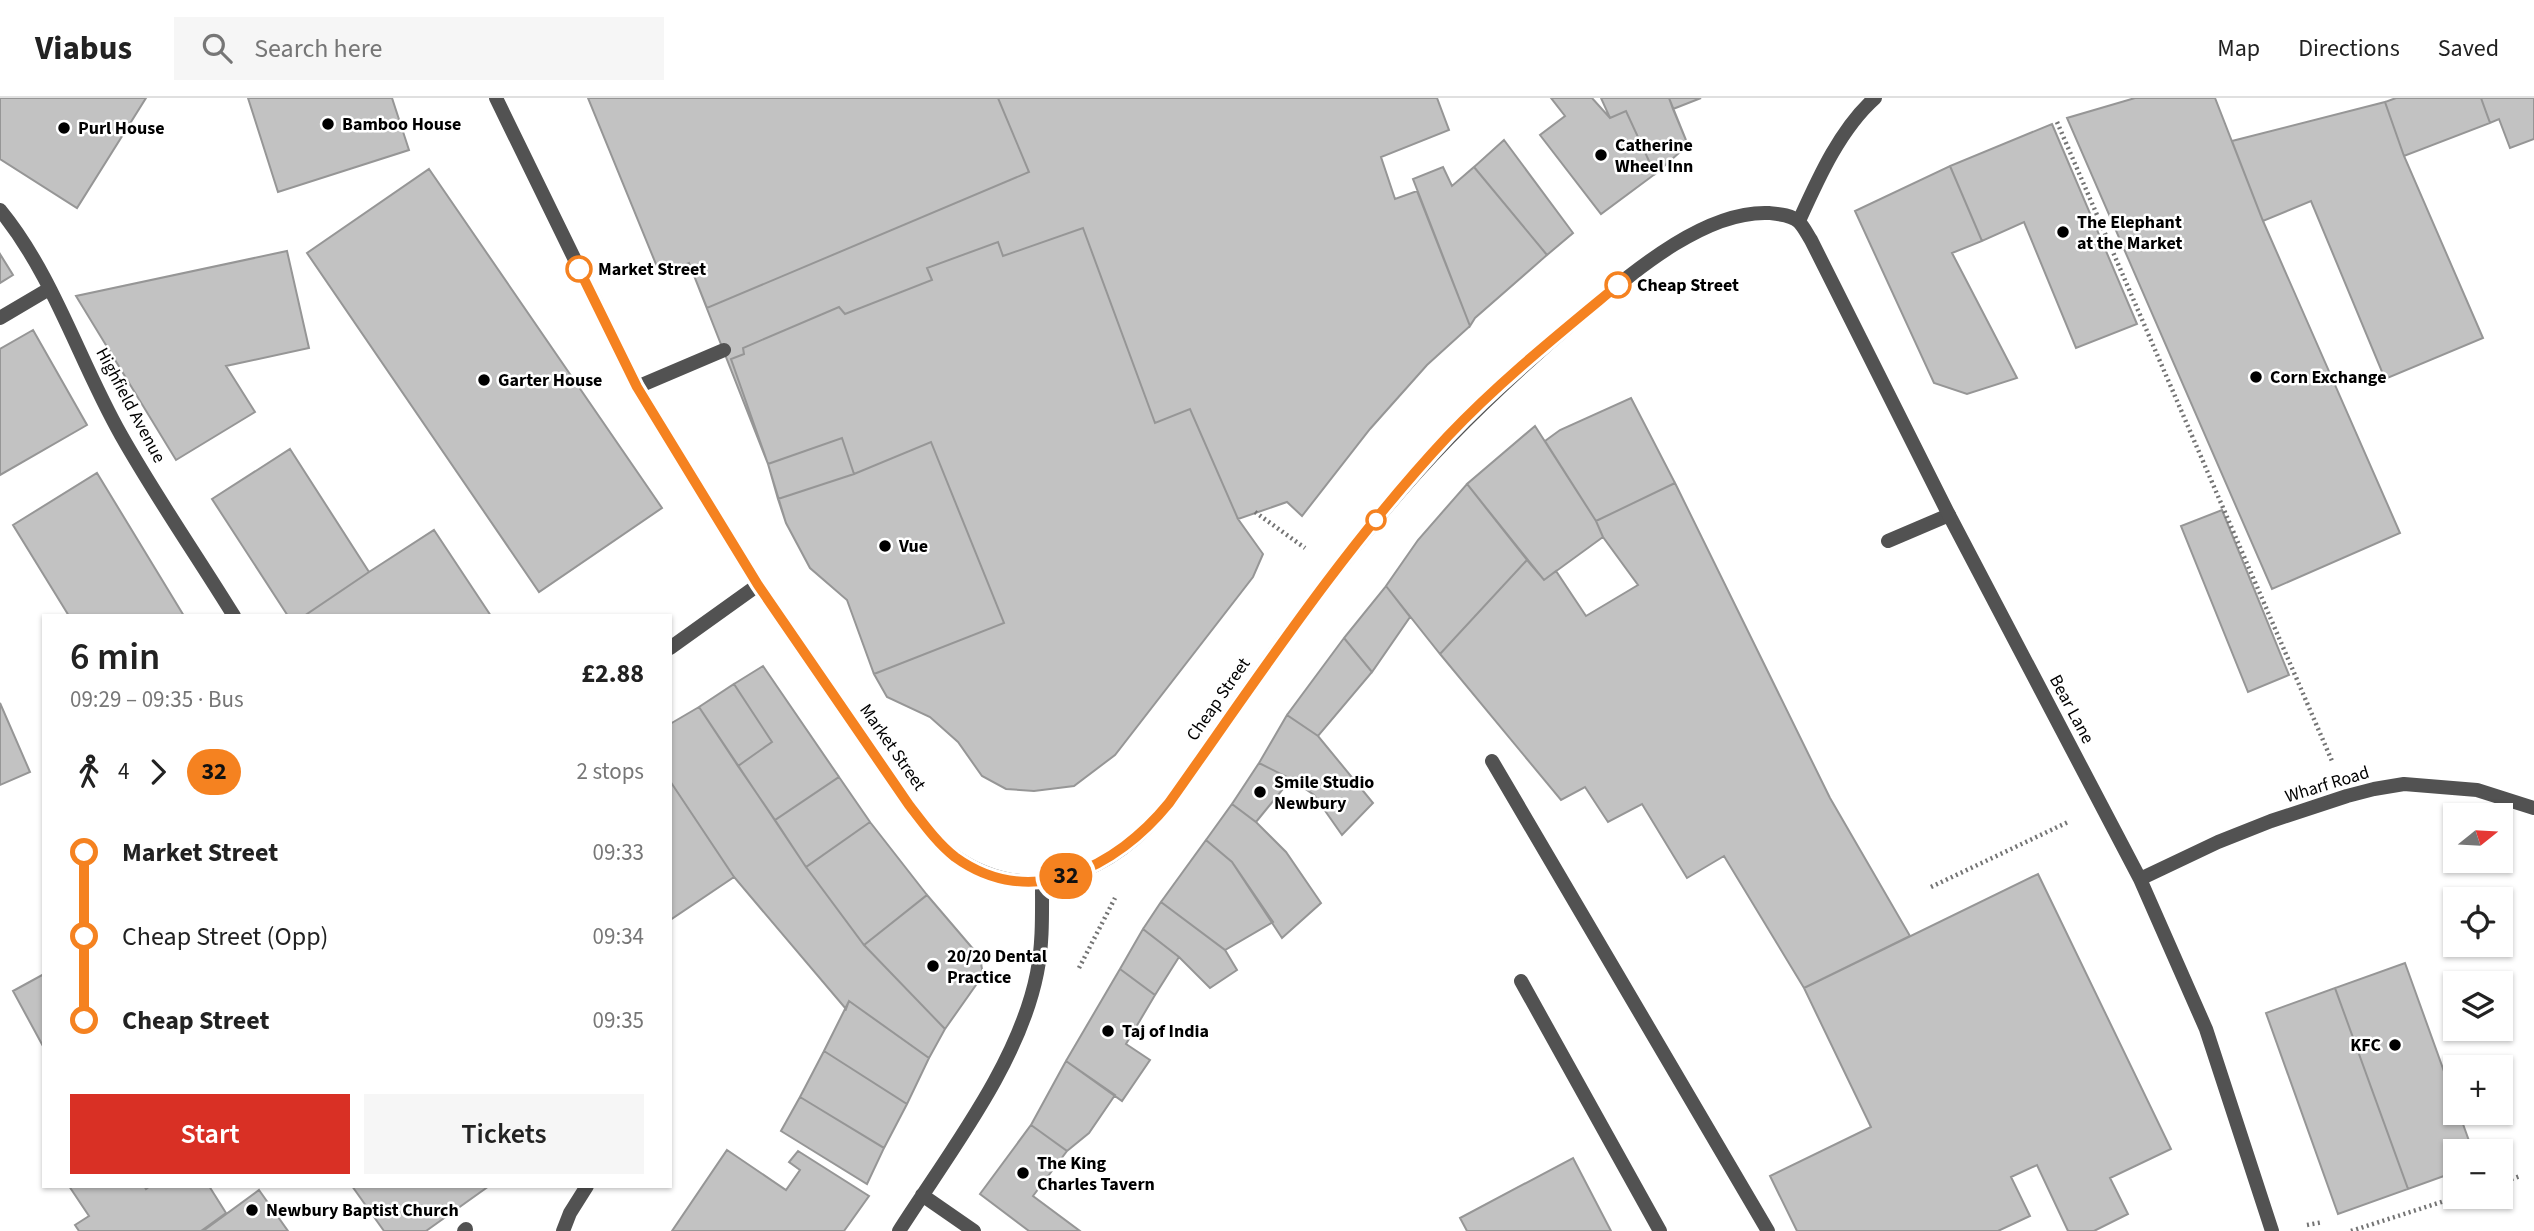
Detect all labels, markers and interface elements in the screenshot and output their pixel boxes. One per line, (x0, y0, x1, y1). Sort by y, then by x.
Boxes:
search box (174, 17, 664, 80)
text: Viabus (35, 25, 132, 72)
icon: search (198, 29, 236, 67)
text: Search here (254, 30, 382, 67)
text: Map (2217, 31, 2260, 66)
text: Directions (2298, 31, 2400, 66)
text: Saved (2438, 31, 2499, 66)
place label: Bamboo House (342, 112, 461, 137)
place label: Purl House (78, 116, 165, 141)
marker: Bamboo House (320, 116, 336, 132)
marker: Purl House (56, 120, 72, 136)
place label: Catherine Wheel Inn (1615, 133, 1693, 179)
marker: Catherine Wheel Inn (1593, 147, 1609, 163)
place label: The Elephant at the Market (2077, 210, 2183, 256)
marker: The Elephant at the Market (2055, 224, 2071, 240)
marker: Market Street (566, 256, 592, 282)
place label: Market Street (598, 257, 706, 282)
marker: Cheap Street (1605, 272, 1631, 298)
place label: Cheap Street (1637, 273, 1739, 298)
street label: Highfield Avenue (90, 343, 172, 467)
place label: Corn Exchange (2270, 365, 2386, 390)
place label: Garter House (498, 368, 602, 393)
marker: Corn Exchange (2248, 369, 2264, 385)
marker: Garter House (476, 372, 492, 388)
unlabelled marker (1366, 510, 1386, 530)
place label: Vue (898, 534, 928, 559)
marker: Vue (877, 538, 893, 554)
text: 6 min (70, 630, 160, 684)
street label: Cheap Street (1180, 653, 1256, 746)
text: £2.88 (581, 655, 644, 692)
street label: Bear Lane (2043, 670, 2100, 748)
text: 09:29 – 09:35 · Bus (70, 683, 244, 716)
street label: Market Street (854, 699, 932, 796)
icon: walk (70, 753, 108, 791)
icon: forward (139, 753, 177, 791)
text: 32 (201, 754, 227, 789)
text: 4 (118, 755, 129, 788)
text: 2 stops (577, 755, 644, 788)
street label: Wharf Road (2282, 760, 2372, 809)
place label: Smile Studio Newbury (1274, 770, 1374, 816)
marker: Smile Studio Newbury (1252, 784, 1268, 800)
north arrow (2443, 803, 2513, 873)
map controls (2443, 803, 2513, 1209)
text: Market Street (122, 834, 278, 871)
text: 09:33 (593, 836, 644, 869)
line badge: 32 (1034, 853, 1098, 899)
text: 32 (1053, 858, 1079, 893)
button: locate (2443, 887, 2513, 957)
text: Cheap Street (Opp) (122, 918, 328, 955)
text: 09:34 (593, 920, 644, 953)
place label: 20/20 Dental Practice (947, 944, 1047, 990)
marker: 20/20 Dental Practice (925, 958, 941, 974)
button: layers (2443, 971, 2513, 1041)
text: Cheap Street (122, 1002, 269, 1039)
text: 09:35 (593, 1004, 644, 1037)
place label: Taj of India (1122, 1019, 1209, 1044)
marker: Taj of India (1100, 1023, 1116, 1039)
place label: KFC (2350, 1033, 2382, 1058)
marker: KFC (2387, 1037, 2403, 1053)
button: + (2443, 1055, 2513, 1125)
button: Start (70, 1094, 350, 1174)
button: Tickets (364, 1094, 644, 1174)
button: − (2443, 1139, 2513, 1209)
place label: The King Charles Tavern (1037, 1151, 1155, 1197)
marker: The King Charles Tavern (1015, 1165, 1031, 1181)
place label: Newbury Baptist Church (266, 1198, 459, 1223)
marker: Newbury Baptist Church (244, 1202, 260, 1218)

